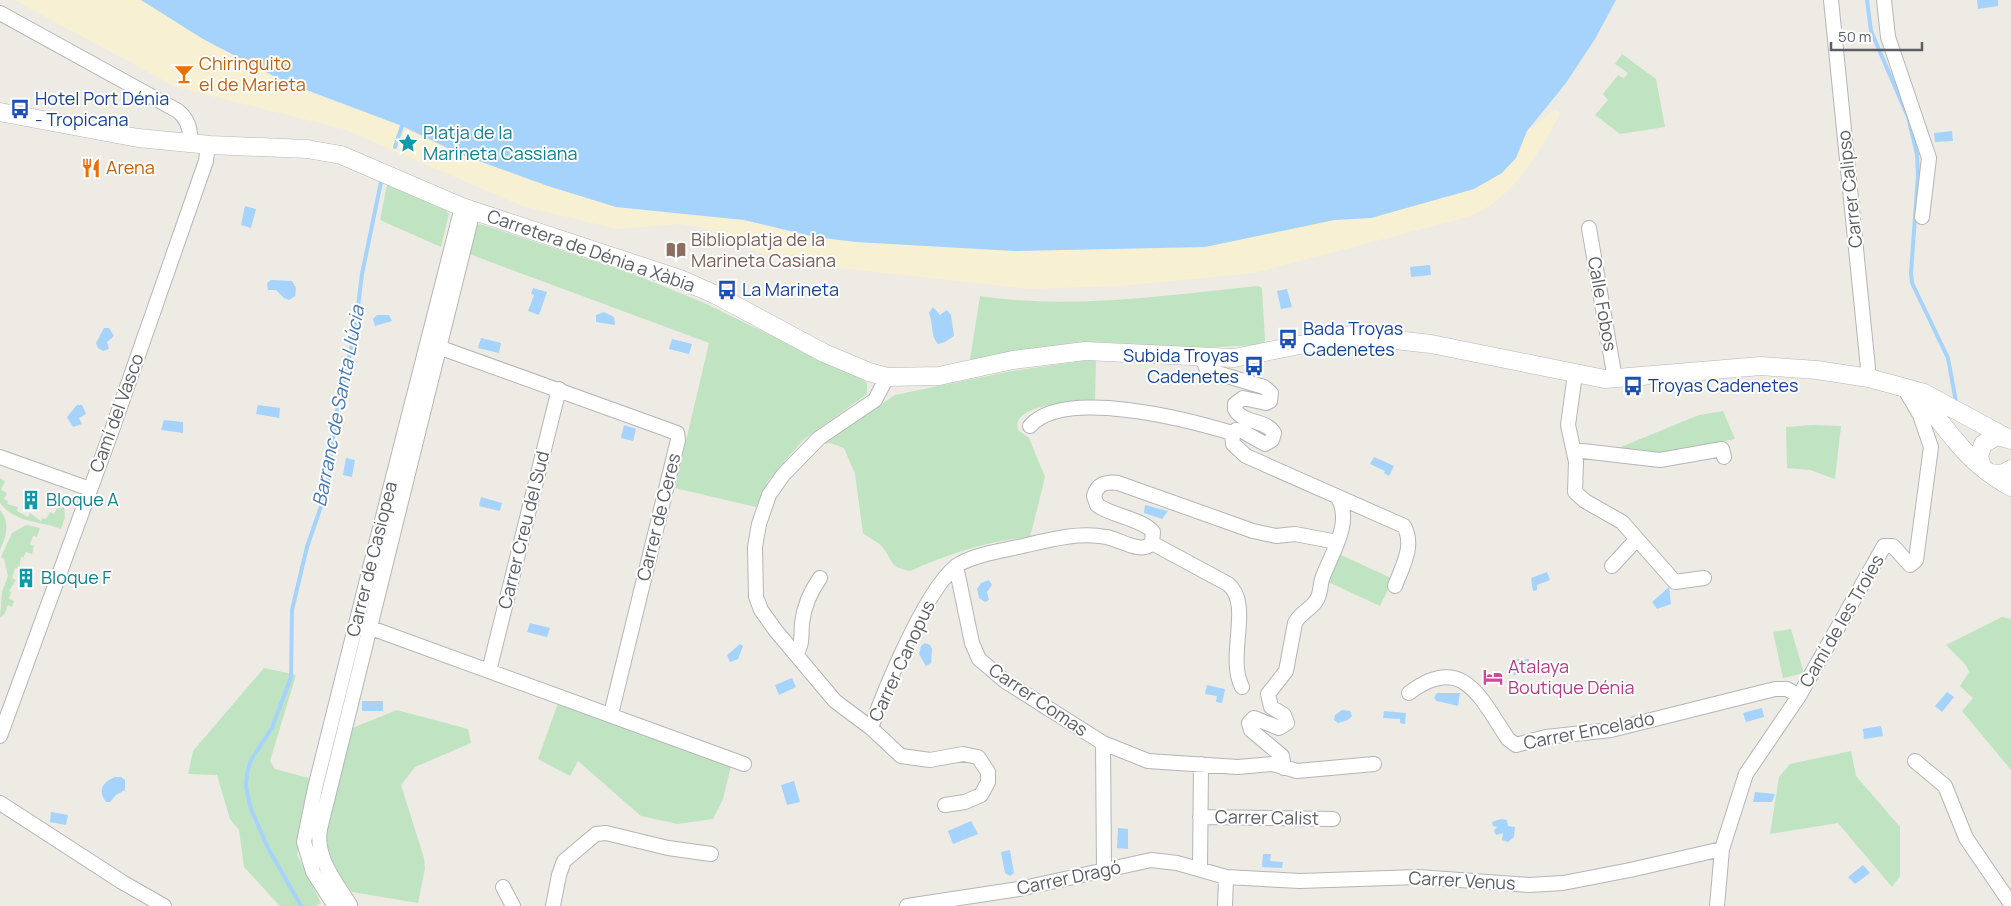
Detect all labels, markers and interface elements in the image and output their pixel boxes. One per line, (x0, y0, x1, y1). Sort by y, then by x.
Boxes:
scale bar (1831, 20, 1922, 52)
text: 50 m (1838, 26, 1872, 47)
place label: Chiringuito el de Marieta (199, 51, 306, 96)
bar icon: Chiringuito el de Marieta (173, 63, 195, 85)
place label: Hotel Port Dénia - Tropicana (35, 86, 169, 131)
bus stop icon: Hotel Port Dénia - Tropicana (9, 98, 31, 120)
place label: Platja de la Marineta Cassiana (423, 120, 577, 165)
street label: Carrer Calipso (1831, 129, 1867, 249)
place icon: Platja de la Marineta Cassiana (397, 132, 419, 154)
place label: Arena (106, 155, 155, 179)
restaurant icon: Arena (80, 157, 102, 179)
street label: Carretera de Dénia a Xàbia (484, 203, 698, 297)
place label: Biblioplatja de la Marineta Casiana (691, 227, 836, 272)
library icon: Biblioplatja de la Marineta Casiana (665, 239, 687, 261)
street label: Calle Fobos (1583, 255, 1623, 353)
place label: La Marineta (742, 277, 839, 301)
bus stop icon: La Marineta (716, 279, 738, 301)
water label: Barranc de Santa Llúcia (306, 302, 370, 509)
place label: Bada Troyas Cadenetes (1303, 316, 1403, 361)
bus stop icon: Bada Troyas Cadenetes (1277, 328, 1299, 350)
place label: Subida Troyas Cadenetes (1123, 343, 1239, 388)
street label: Camí del Vasco (83, 350, 149, 475)
bus stop icon: Subida Troyas Cadenetes (1243, 355, 1265, 377)
place label: Troyas Cadenetes (1648, 373, 1798, 397)
bus stop icon: Troyas Cadenetes (1622, 375, 1644, 397)
street label: Carrer Creu del Sud (492, 448, 554, 611)
street label: Carrer de Ceres (631, 450, 685, 583)
street label: Carrer de Casiopea (340, 479, 402, 639)
place label: Bloque A (46, 487, 119, 511)
building icon: Bloque A (20, 489, 42, 511)
street label: Camí de les Troies (1793, 550, 1889, 691)
place label: Bloque F (41, 565, 111, 589)
building icon: Bloque F (15, 567, 37, 589)
street label: Carrer Canopus (862, 596, 940, 725)
place label: Atalaya Boutique Dénia (1508, 654, 1635, 699)
street label: Carrer Comas (984, 657, 1093, 741)
hotel icon: Atalaya Boutique Dénia (1482, 666, 1504, 688)
street label: Carrer Encelado (1521, 706, 1656, 754)
street label: Carrer Calist (1215, 804, 1319, 830)
street label: Carrer Dragó (1015, 854, 1123, 900)
street label: Carrer Venus (1408, 865, 1516, 895)

